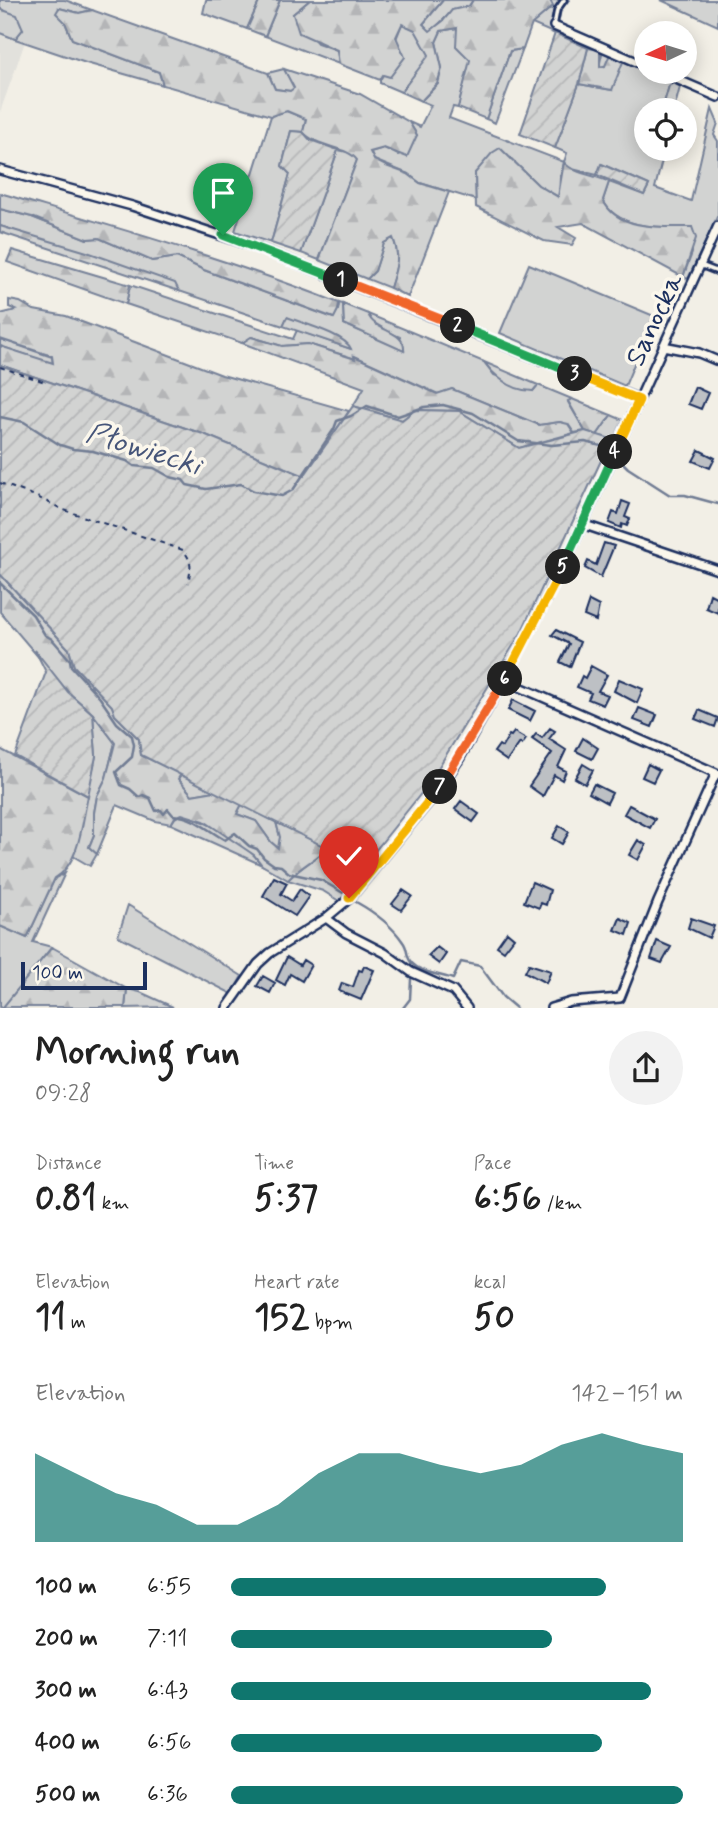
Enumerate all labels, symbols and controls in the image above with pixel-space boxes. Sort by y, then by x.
north arrow [634,21,696,84]
map controls [634,21,697,161]
button: locate [634,98,697,161]
pin [193,163,253,235]
icon: arrive [204,174,242,212]
pin: 1 [324,262,358,298]
text: 1 [336,267,345,292]
street label: Sanocka [618,268,693,372]
pin: 2 [440,308,476,344]
text: 2 [453,313,462,338]
pin: 3 [558,356,592,392]
text: 3 [570,361,579,386]
water label: Płowiecki [81,413,209,486]
pin: 4 [598,434,632,470]
text: 4 [609,439,620,464]
pin: 5 [546,550,580,584]
text: 5 [557,554,568,579]
pin: 6 [488,662,522,696]
text: 6 [500,666,509,691]
pin: 7 [422,770,458,804]
text: 7 [434,774,445,799]
pin [319,826,379,898]
icon: check [330,837,368,875]
scale bar [21,959,147,990]
text: 100 m [32,961,83,986]
text: Morning run [35,1028,240,1077]
button: share [609,1031,683,1105]
text: 09:28 [35,1079,92,1109]
text: Distance [35,1151,102,1176]
text: Time [254,1151,294,1176]
text: Pace [474,1151,511,1176]
text: 0.81 [35,1176,97,1222]
text: 5:37 [254,1176,318,1222]
text: 6:56 [474,1176,541,1222]
text: km [97,1191,130,1216]
text: /km [541,1191,582,1216]
text: Elevation [35,1270,110,1295]
text: Heart rate [254,1270,340,1295]
text: kcal [474,1270,506,1295]
text: 11 [35,1295,66,1341]
text: 152 [254,1295,310,1341]
text: 50 [474,1295,515,1341]
text: m [66,1310,86,1335]
text: bpm [310,1310,353,1335]
text: Elevation [35,1379,126,1409]
text: 142–151 m [571,1379,683,1409]
text: 100 m [35,1572,97,1602]
text: 6:55 [147,1572,191,1602]
text: 200 m [35,1624,98,1654]
text: 7:11 [147,1624,187,1654]
text: 300 m [35,1676,97,1706]
text: 6:43 [147,1676,188,1706]
text: 400 m [35,1728,100,1758]
text: 6:56 [147,1728,191,1758]
text: 500 m [35,1780,100,1810]
text: 6:36 [147,1780,188,1810]

